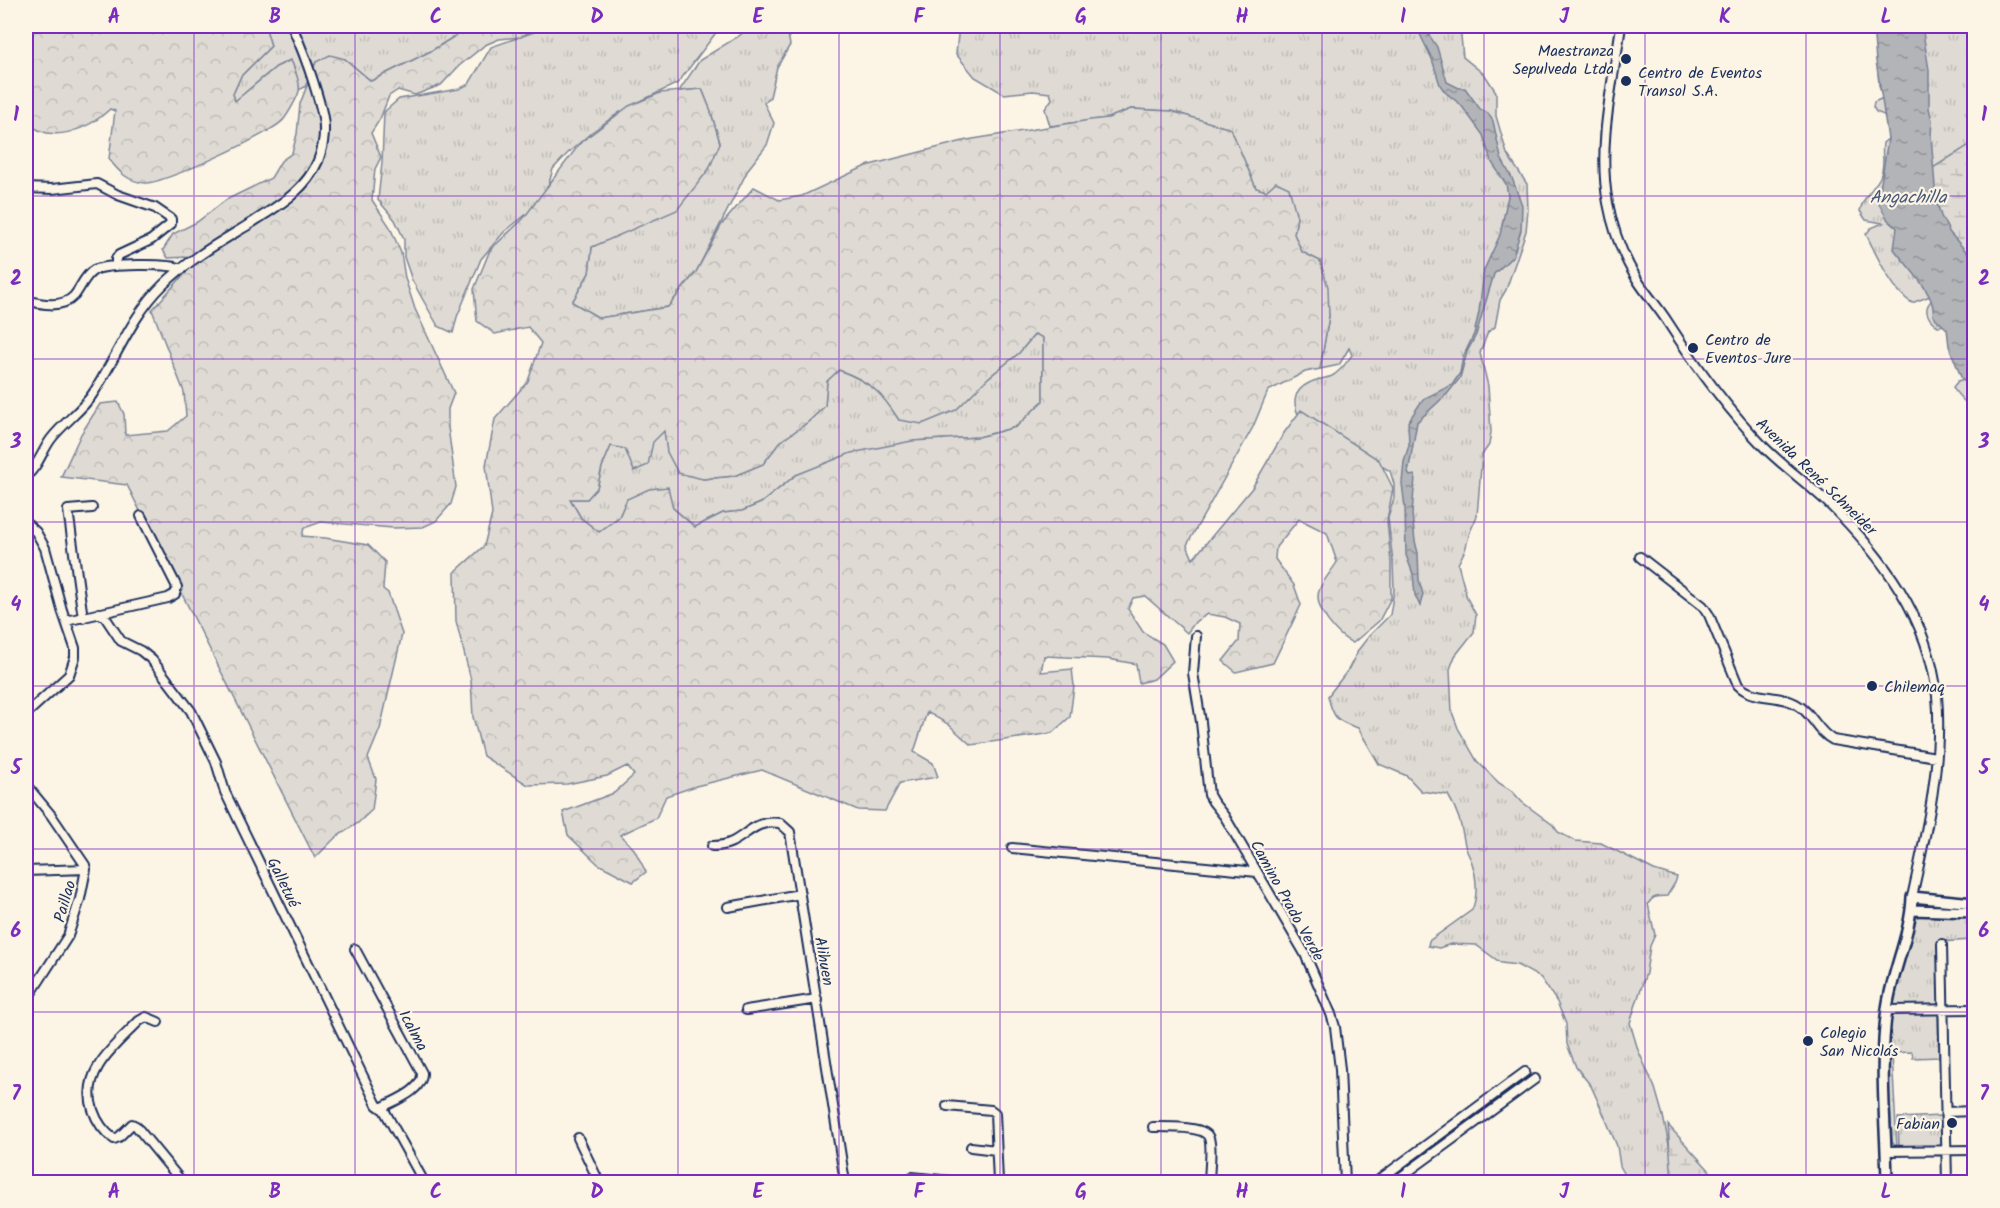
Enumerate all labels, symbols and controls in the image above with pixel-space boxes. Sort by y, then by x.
text: A [108,2,120,34]
text: B [269,2,281,34]
text: C [430,2,442,34]
text: D [590,2,604,34]
text: E [752,2,764,34]
text: F [914,2,926,34]
text: G [1075,2,1087,34]
text: H [1235,2,1249,34]
text: I [1400,2,1406,34]
text: J [1559,2,1570,34]
text: K [1719,2,1731,34]
text: L [1881,2,1891,34]
place label: Maestranza Sepulveda Ltda [1513,39,1614,82]
marker: Maestranza Sepulveda Ltda [1619,52,1633,66]
place label: Centro de Eventos Transol S.A. [1638,61,1762,104]
marker: Centro de Eventos Transol S.A. [1619,74,1633,88]
text: 1 [13,100,19,132]
text: 1 [1981,100,1987,132]
water label: Angachilla [1870,184,1948,213]
text: 2 [10,264,22,296]
text: 2 [1978,264,1990,296]
place label: Centro de Eventos Jure [1705,328,1791,371]
marker: Centro de Eventos Jure [1686,341,1700,355]
street label: Avenida René Schneider [1750,412,1884,543]
text: 3 [10,427,22,459]
text: 3 [1978,427,1990,459]
text: 4 [11,590,22,622]
text: 4 [1979,590,1990,622]
place label: Chilemaq [1884,675,1945,700]
marker: Chilemaq [1865,679,1879,693]
text: 5 [10,753,23,785]
text: 5 [1978,753,1991,785]
street label: Camino Prado Verde [1243,836,1330,966]
street label: Galletué [260,853,306,913]
street label: Paillao [48,877,83,925]
text: 6 [11,916,22,948]
text: 6 [1979,916,1990,948]
street label: Alihuen [807,935,840,988]
street label: Icalma [391,1006,434,1056]
place label: Colegio San Nicolás [1820,1021,1898,1064]
marker: Colegio San Nicolás [1801,1034,1815,1048]
text: 7 [11,1079,21,1111]
text: 7 [1979,1079,1989,1111]
place label: Fabian [1896,1112,1940,1137]
marker: Fabian [1945,1116,1959,1130]
text: A [108,1177,120,1208]
text: B [269,1177,281,1208]
text: C [430,1177,442,1208]
text: D [590,1177,604,1208]
text: E [752,1177,764,1208]
text: F [914,1177,926,1208]
text: G [1075,1177,1087,1208]
text: H [1235,1177,1249,1208]
text: I [1400,1177,1406,1208]
text: J [1559,1177,1570,1208]
text: K [1719,1177,1731,1208]
text: L [1881,1177,1891,1208]

